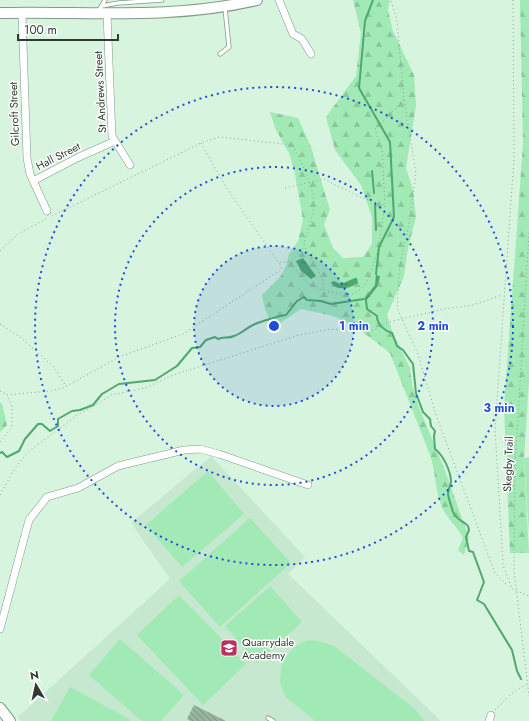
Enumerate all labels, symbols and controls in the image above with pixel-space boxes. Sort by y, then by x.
scale bar [18,16,118,42]
text: 100 m [24,21,57,39]
street label: St Andrews Street [90,50,110,133]
street label: Gilcroft Street [5,81,23,146]
street label: Hall Street [33,138,83,174]
text: 1 min [339,317,369,335]
text: 2 min [417,317,449,335]
centre of rings [267,319,281,333]
text: 3 min [483,399,515,417]
street label: Skegby Trail [499,436,517,492]
place label: Quarrydale Academy [242,634,295,663]
school or university icon: Quarrydale Academy [219,638,239,658]
north arrow [16,665,56,705]
text: N [29,667,40,684]

